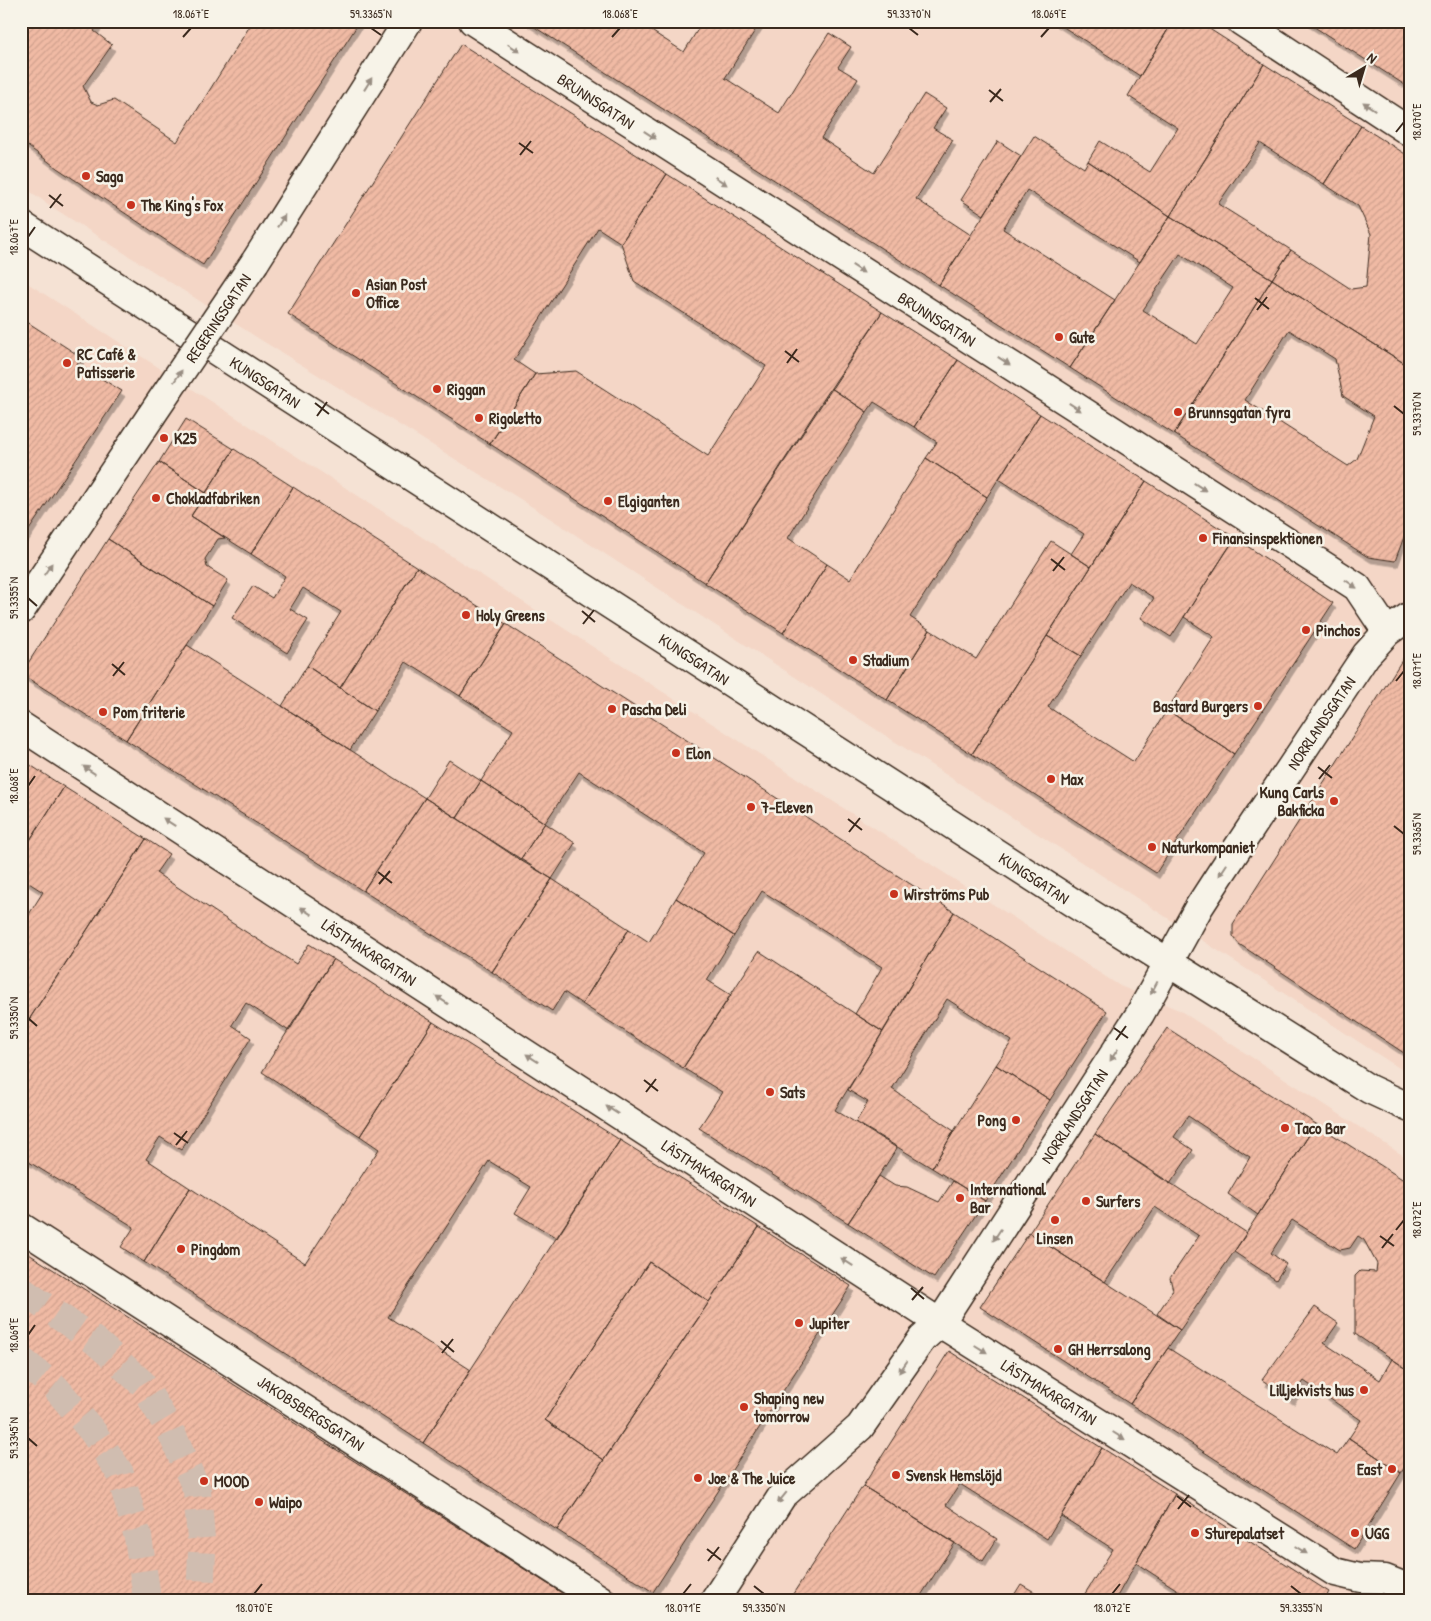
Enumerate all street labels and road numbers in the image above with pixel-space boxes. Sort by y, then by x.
street label: BRUNNSGATAN [553,68,639,134]
street label: REGERINGSGATAN [180,269,256,367]
street label: BRUNNSGATAN [894,286,980,352]
street label: KUNGSGATAN [225,351,305,413]
street label: KUNGSGATAN [654,628,734,690]
street label: NORRLANDSGATAN [1282,672,1360,774]
street label: KUNGSGATAN [994,847,1074,909]
street label: LÄSTMAKARGATAN [317,913,421,991]
street label: NORRLANDSGATAN [1035,1065,1113,1167]
street label: LÄSTMAKARGATAN [657,1134,761,1212]
street label: LÄSTMAKARGATAN [997,1354,1101,1430]
street label: JAKOBSBERGSGATAN [253,1370,369,1456]

